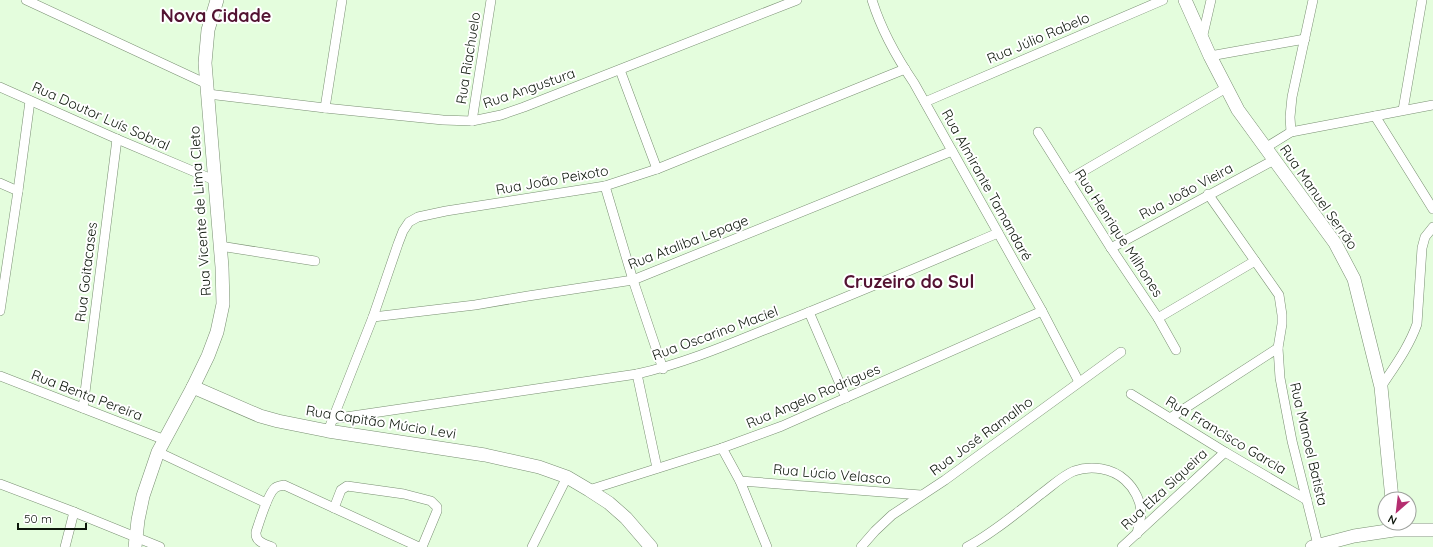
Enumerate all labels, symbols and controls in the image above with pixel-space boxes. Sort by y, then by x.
district label: Nova Cidade [161,4,271,27]
street label: Rua Júlio Rabelo [984,8,1092,68]
street label: Rua Riachuelo [452,11,484,105]
street label: Rua Angustura [481,64,577,112]
street label: Rua Doutor Luís Sobral [29,77,173,155]
street label: Rua Almirante Tamandaré [938,106,1036,264]
street label: Rua Vicente de Lima Cleto [185,125,215,297]
street label: Rua Manuel Serrão [1276,141,1362,253]
street label: Rua João Vieira [1136,159,1236,223]
street label: Rua João Peixoto [494,161,610,199]
street label: Rua Henrique Milhones [1071,166,1167,300]
street label: Rua Ataliba Lepage [625,211,751,273]
street label: Rua Goitacases [71,221,101,323]
district label: Cruzeiro do Sul [844,270,974,293]
street label: Rua Oscarino Maciel [650,302,780,364]
street label: Rua Angelo Rodrigues [743,360,883,432]
street label: Rua Benta Pereira [29,366,145,424]
street label: Rua Manoel Batista [1286,380,1332,508]
street label: Rua Francisco Garcia [1162,392,1290,478]
street label: Rua José Ramalho [926,393,1036,479]
street label: Rua Capitão Múcio Levi [305,401,457,443]
street label: Rua Elza Siqueira [1117,444,1211,534]
street label: Rua Lúcio Velasco [772,460,892,488]
north arrow [1377,491,1417,531]
scale bar [18,505,86,531]
text: 50 m [24,511,52,526]
text: N [1385,512,1399,528]

